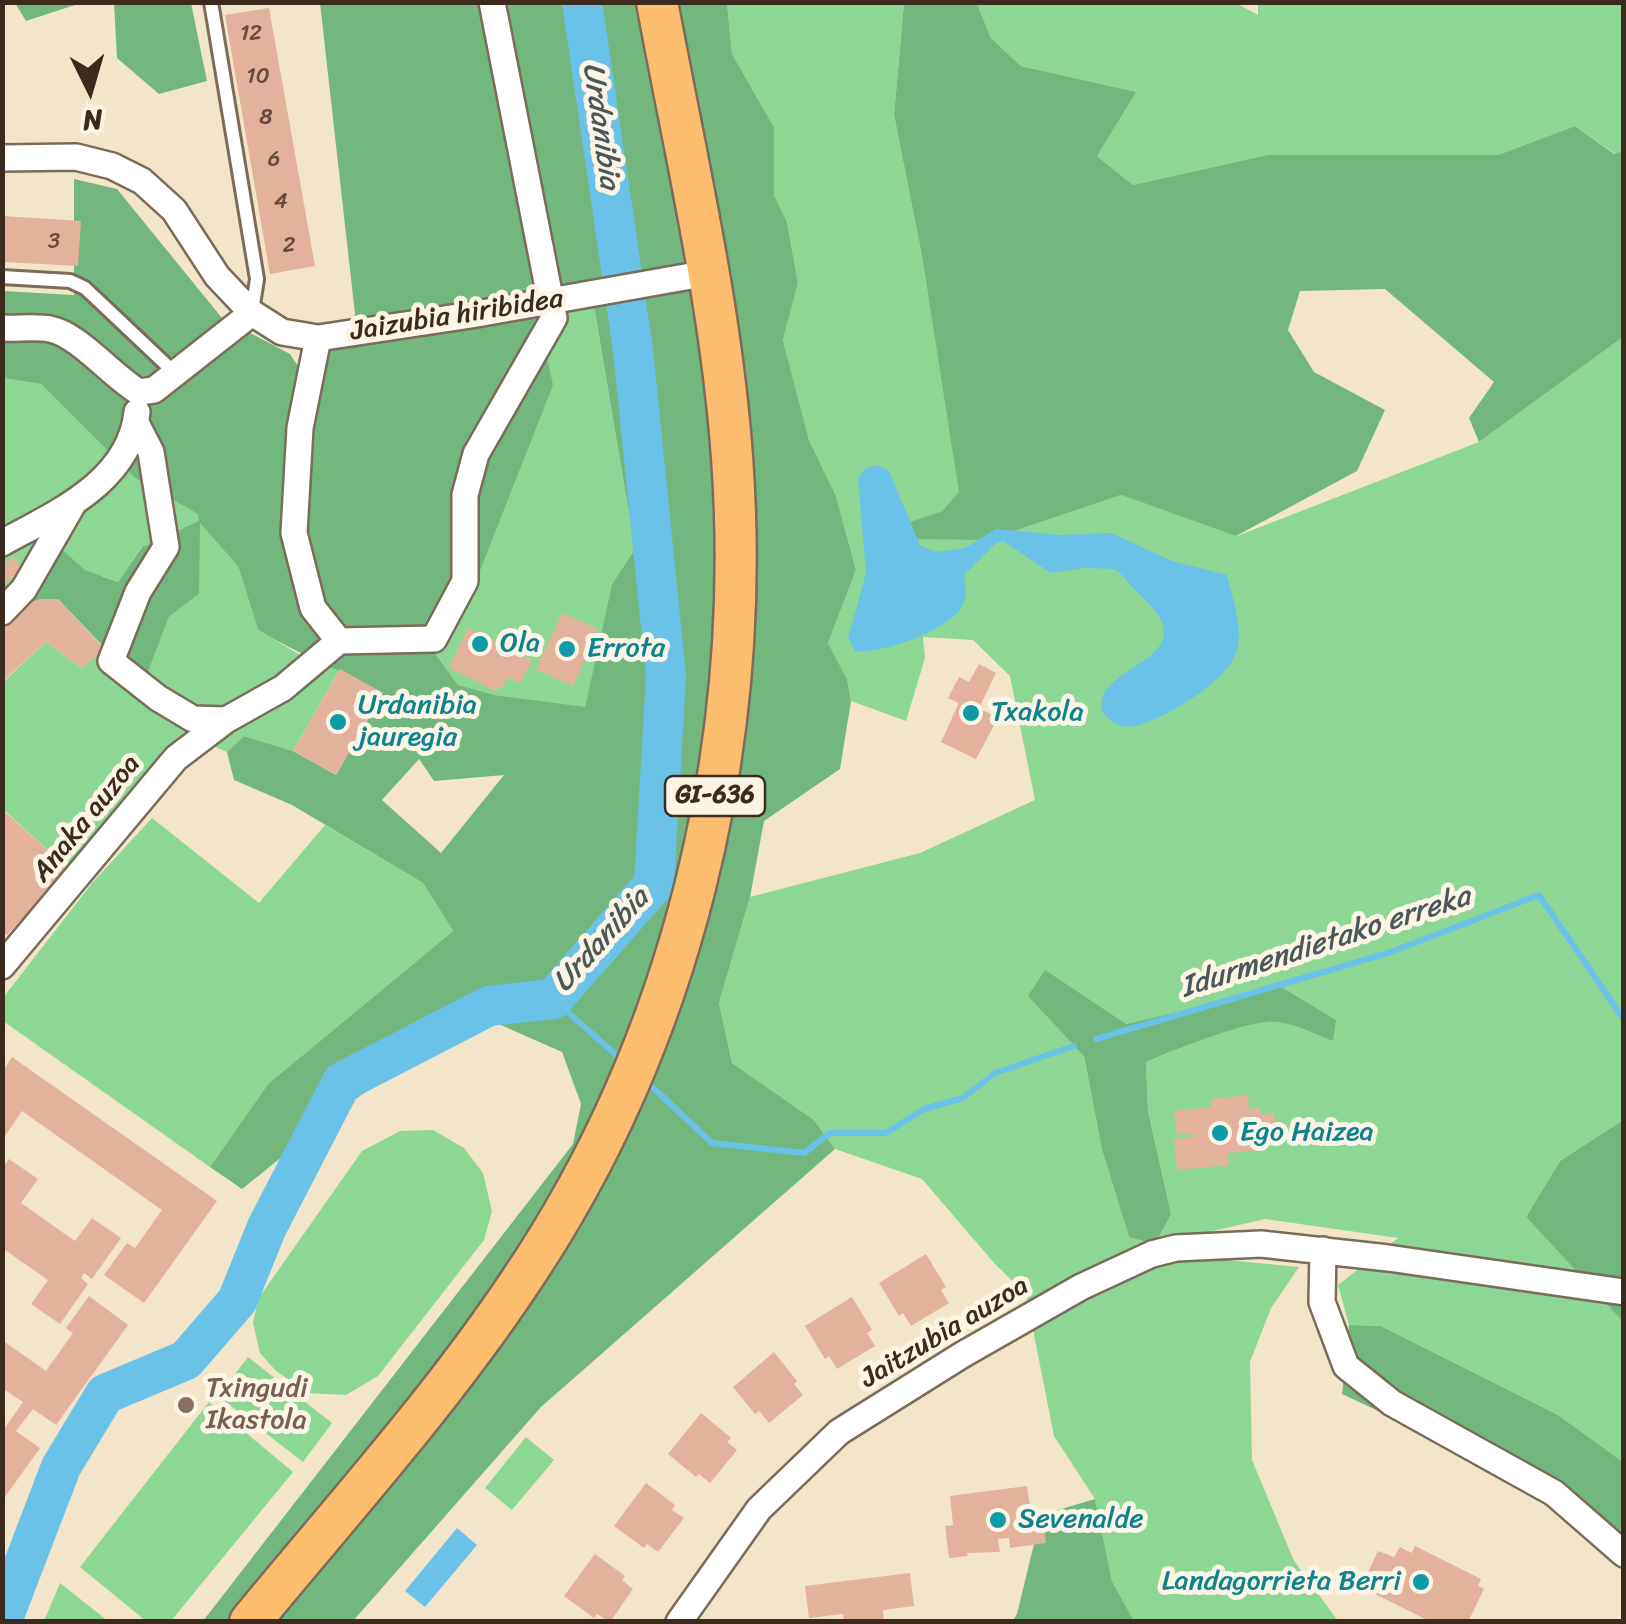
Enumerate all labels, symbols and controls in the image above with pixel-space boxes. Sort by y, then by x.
house number: 12 [240,21,262,47]
north arrow [40,40,140,140]
water label: Urdanibia [573,60,627,192]
house number: 10 [246,64,270,90]
text: N [81,95,104,146]
house number: 8 [259,105,273,131]
house number: 6 [268,147,280,173]
house number: 4 [274,189,288,215]
house number: 3 [48,229,60,255]
house number: 2 [283,233,295,259]
street label: Jaizubia hiribidea [348,283,566,349]
place label: Ola [500,627,540,661]
place label: Errota [587,632,665,666]
marker: Ola [469,633,491,655]
marker: Errota [556,638,578,660]
place label: Urdanibia jauregia [358,689,477,755]
place label: Txakola [991,696,1084,730]
marker: Txakola [960,702,982,724]
marker: Urdanibia jauregia [327,711,349,733]
street label: Anaka auzoa [25,749,149,889]
road number: GI-636 [665,776,765,816]
water label: Idurmendietako erreka [1177,879,1475,1007]
water label: Urdanibia [546,882,658,1000]
place label: Ego Haizea [1240,1116,1374,1150]
marker: Ego Haizea [1209,1122,1231,1144]
street label: Jaitzubia auzoa [855,1270,1035,1396]
place label: Txingudi Ikastola [206,1372,308,1438]
marker: Txingudi Ikastola [175,1394,197,1416]
place label: Sevenalde [1018,1503,1144,1537]
marker: Sevenalde [987,1509,1009,1531]
place label: Landagorrieta Berri [1162,1565,1401,1599]
marker: Landagorrieta Berri [1410,1571,1432,1593]

